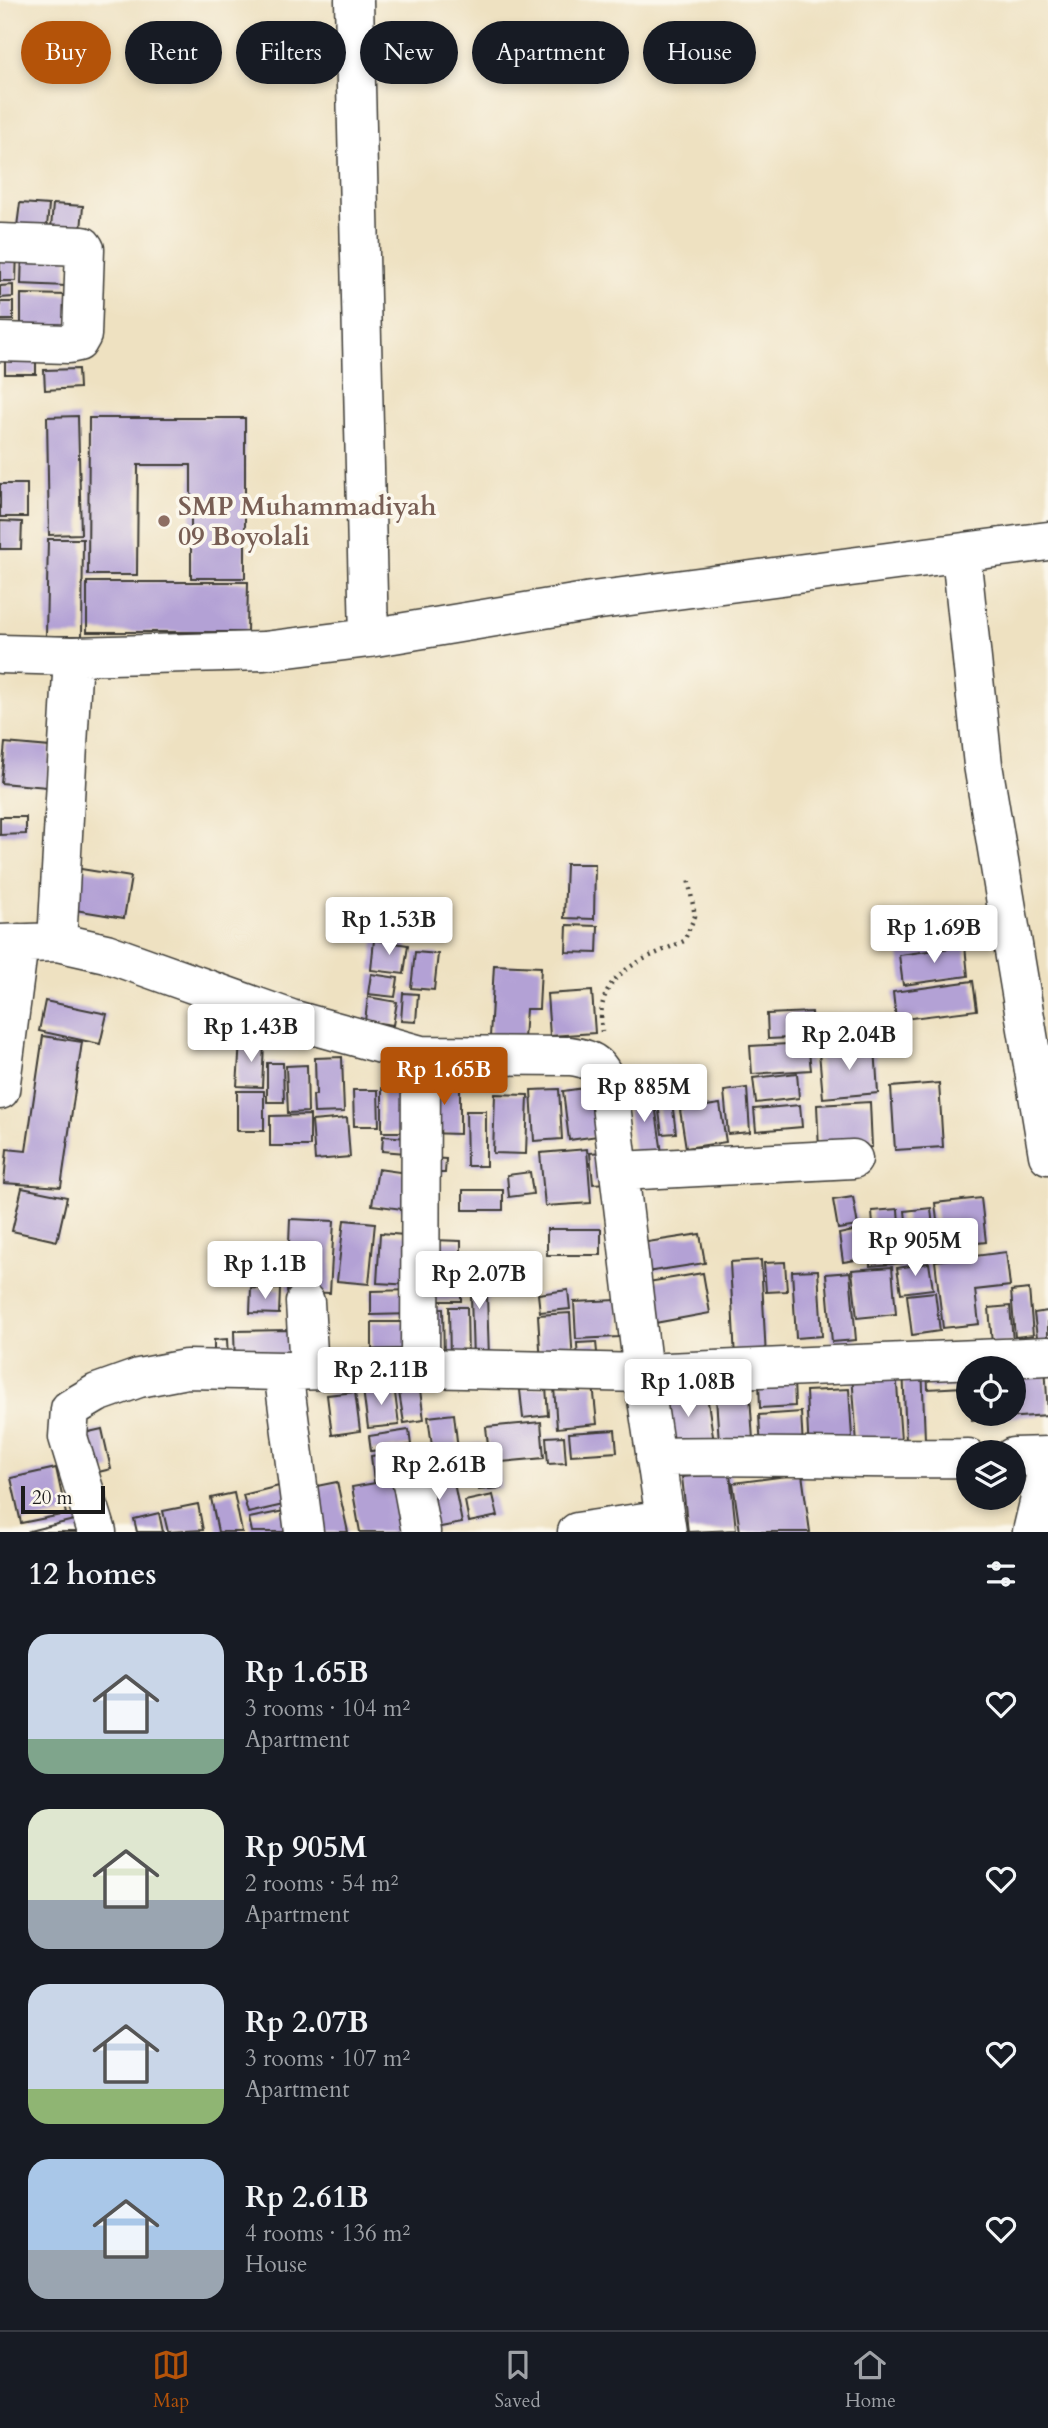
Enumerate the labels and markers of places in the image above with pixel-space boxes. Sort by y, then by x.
place label: SMP Muhammadiyah 09 Boyolali [178,489,436,554]
marker: SMP Muhammadiyah 09 Boyolali [156,513,172,529]
pin: Rp 1.53B [317,898,461,957]
pin: Rp 1.69B [862,906,1006,965]
pin: Rp 1.43B [179,1004,323,1064]
pin: Rp 2.04B [777,1012,921,1072]
pin: Rp 1.65B [372,1048,516,1107]
pin: Rp 885M [579,1064,709,1124]
pin: Rp 905M [850,1218,980,1278]
pin: Rp 1.1B [200,1242,330,1301]
pin: Rp 2.07B [407,1252,551,1311]
pin: Rp 2.11B [309,1348,453,1407]
pin: Rp 1.08B [616,1360,760,1419]
pin: Rp 2.61B [367,1442,511,1502]

